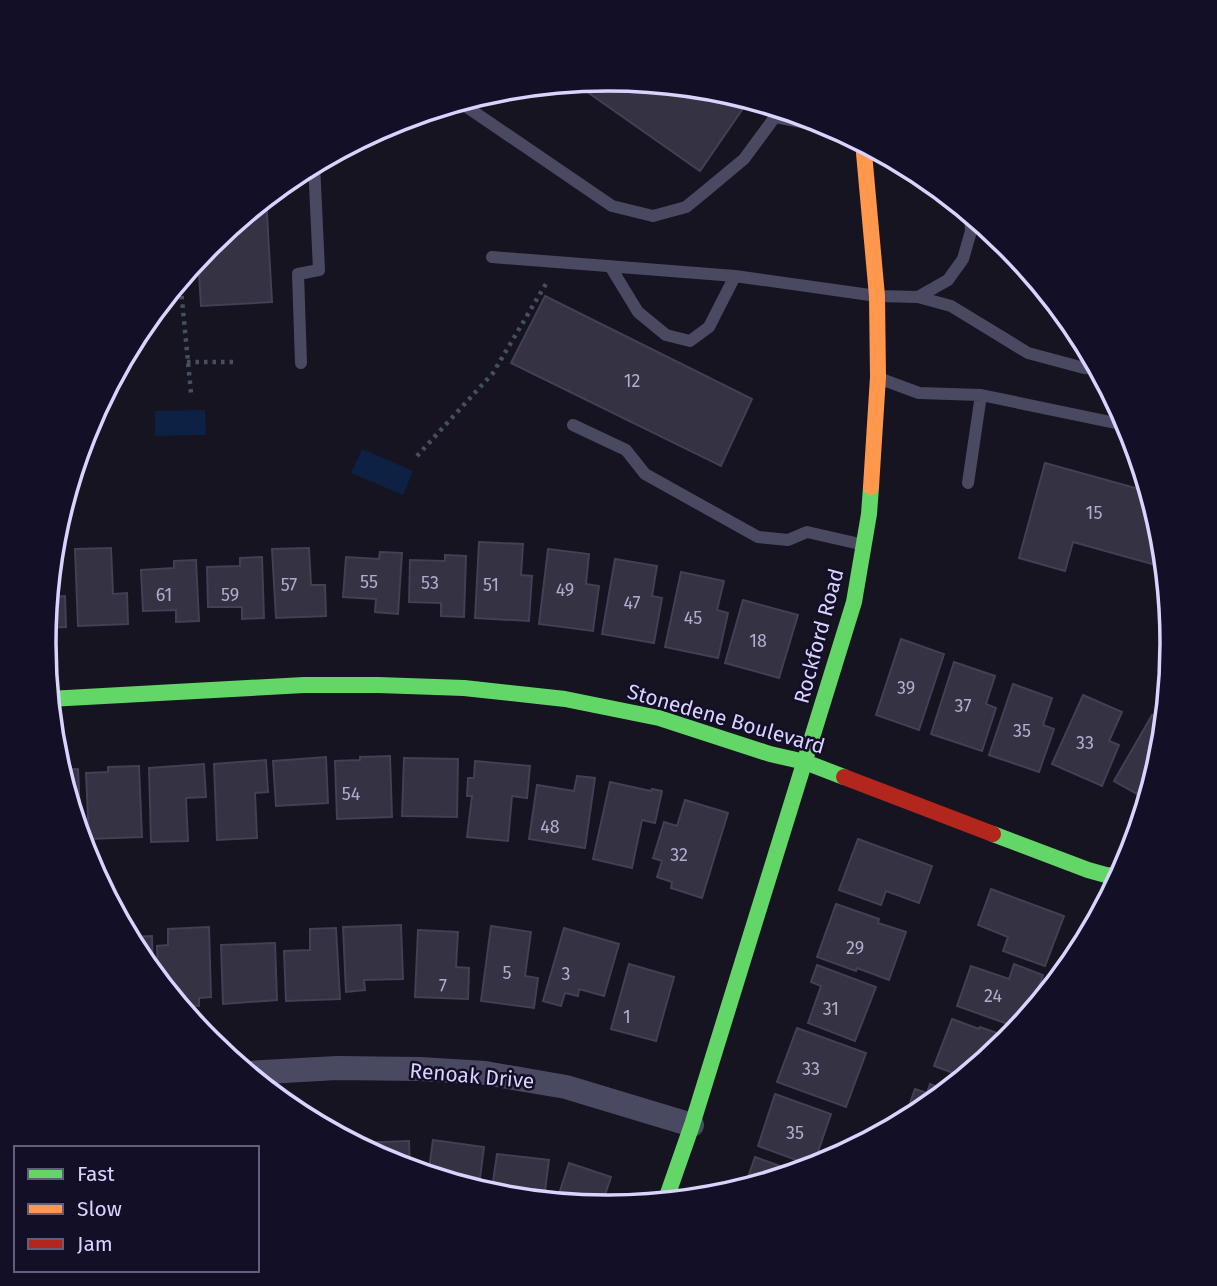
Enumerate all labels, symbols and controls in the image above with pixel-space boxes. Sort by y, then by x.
house number: 12 [624,370,640,392]
house number: 15 [1086,502,1102,524]
street label: Rockford Road [789,566,849,706]
house number: 55 [360,571,378,593]
house number: 53 [421,572,439,594]
house number: 57 [281,574,297,596]
house number: 51 [483,574,499,596]
house number: 49 [556,579,574,601]
house number: 61 [156,584,172,606]
house number: 59 [221,584,239,606]
house number: 47 [623,592,641,614]
house number: 45 [684,607,702,629]
house number: 18 [749,630,767,652]
house number: 39 [897,677,915,699]
street label: Stonedene Boulevard [624,678,828,760]
house number: 37 [955,695,971,717]
house number: 35 [1013,720,1031,742]
house number: 33 [1076,732,1094,754]
house number: 54 [342,783,361,805]
house number: 48 [540,816,560,838]
house number: 32 [670,844,688,866]
house number: 29 [846,937,864,959]
house number: 5 [502,962,512,984]
house number: 3 [562,963,570,985]
house number: 7 [439,975,447,997]
house number: 24 [984,985,1002,1007]
house number: 31 [823,998,839,1020]
house number: 1 [623,1006,631,1028]
street label: Renoak Drive [409,1058,535,1094]
house number: 33 [802,1058,820,1080]
house number: 35 [786,1122,804,1144]
legend [14,1146,259,1272]
text: Fast [77,1161,115,1187]
text: Slow [77,1196,122,1222]
text: Jam [77,1231,113,1257]

